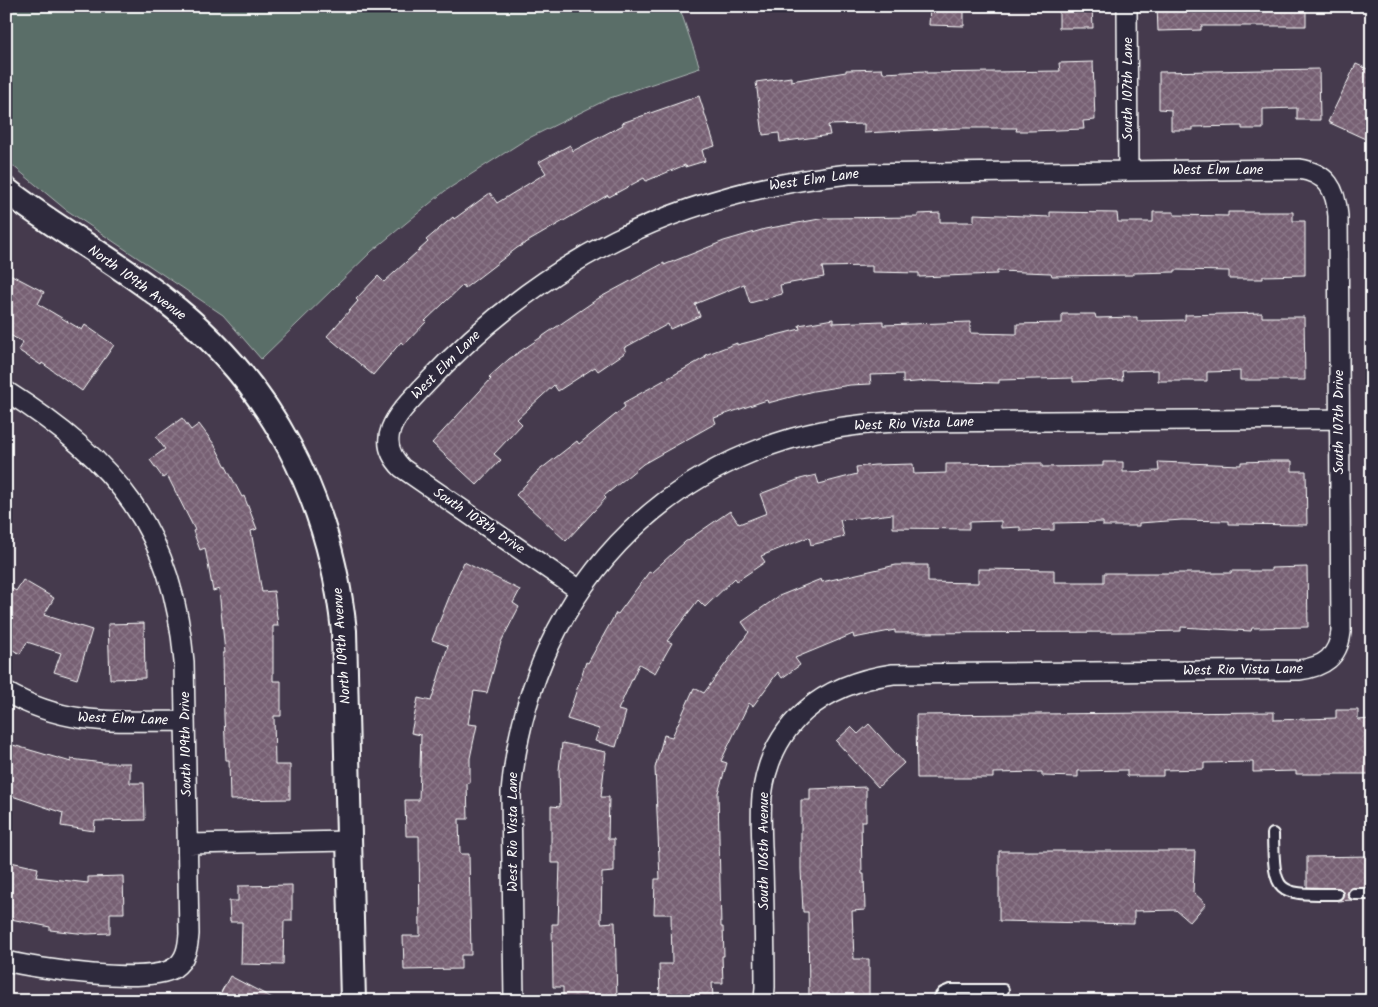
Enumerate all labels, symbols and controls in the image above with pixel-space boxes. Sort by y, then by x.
street label: South 107th Lane [1117,37,1139,141]
street label: West Elm Lane [1173,159,1264,181]
street label: West Elm Lane [768,163,861,197]
street label: North 109th Avenue [83,240,191,327]
street label: West Elm Lane [406,325,486,405]
street label: South 107th Drive [1328,369,1350,474]
street label: West Rio Vista Lane [854,411,975,437]
street label: South 108th Drive [429,482,530,560]
street label: North 109th Avenue [327,586,357,705]
street label: West Rio Vista Lane [1183,658,1304,682]
street label: South 109th Drive [174,691,198,797]
street label: West Elm Lane [77,706,169,732]
street label: West Rio Vista Lane [502,771,524,892]
street label: South 106th Avenue [753,791,775,910]

